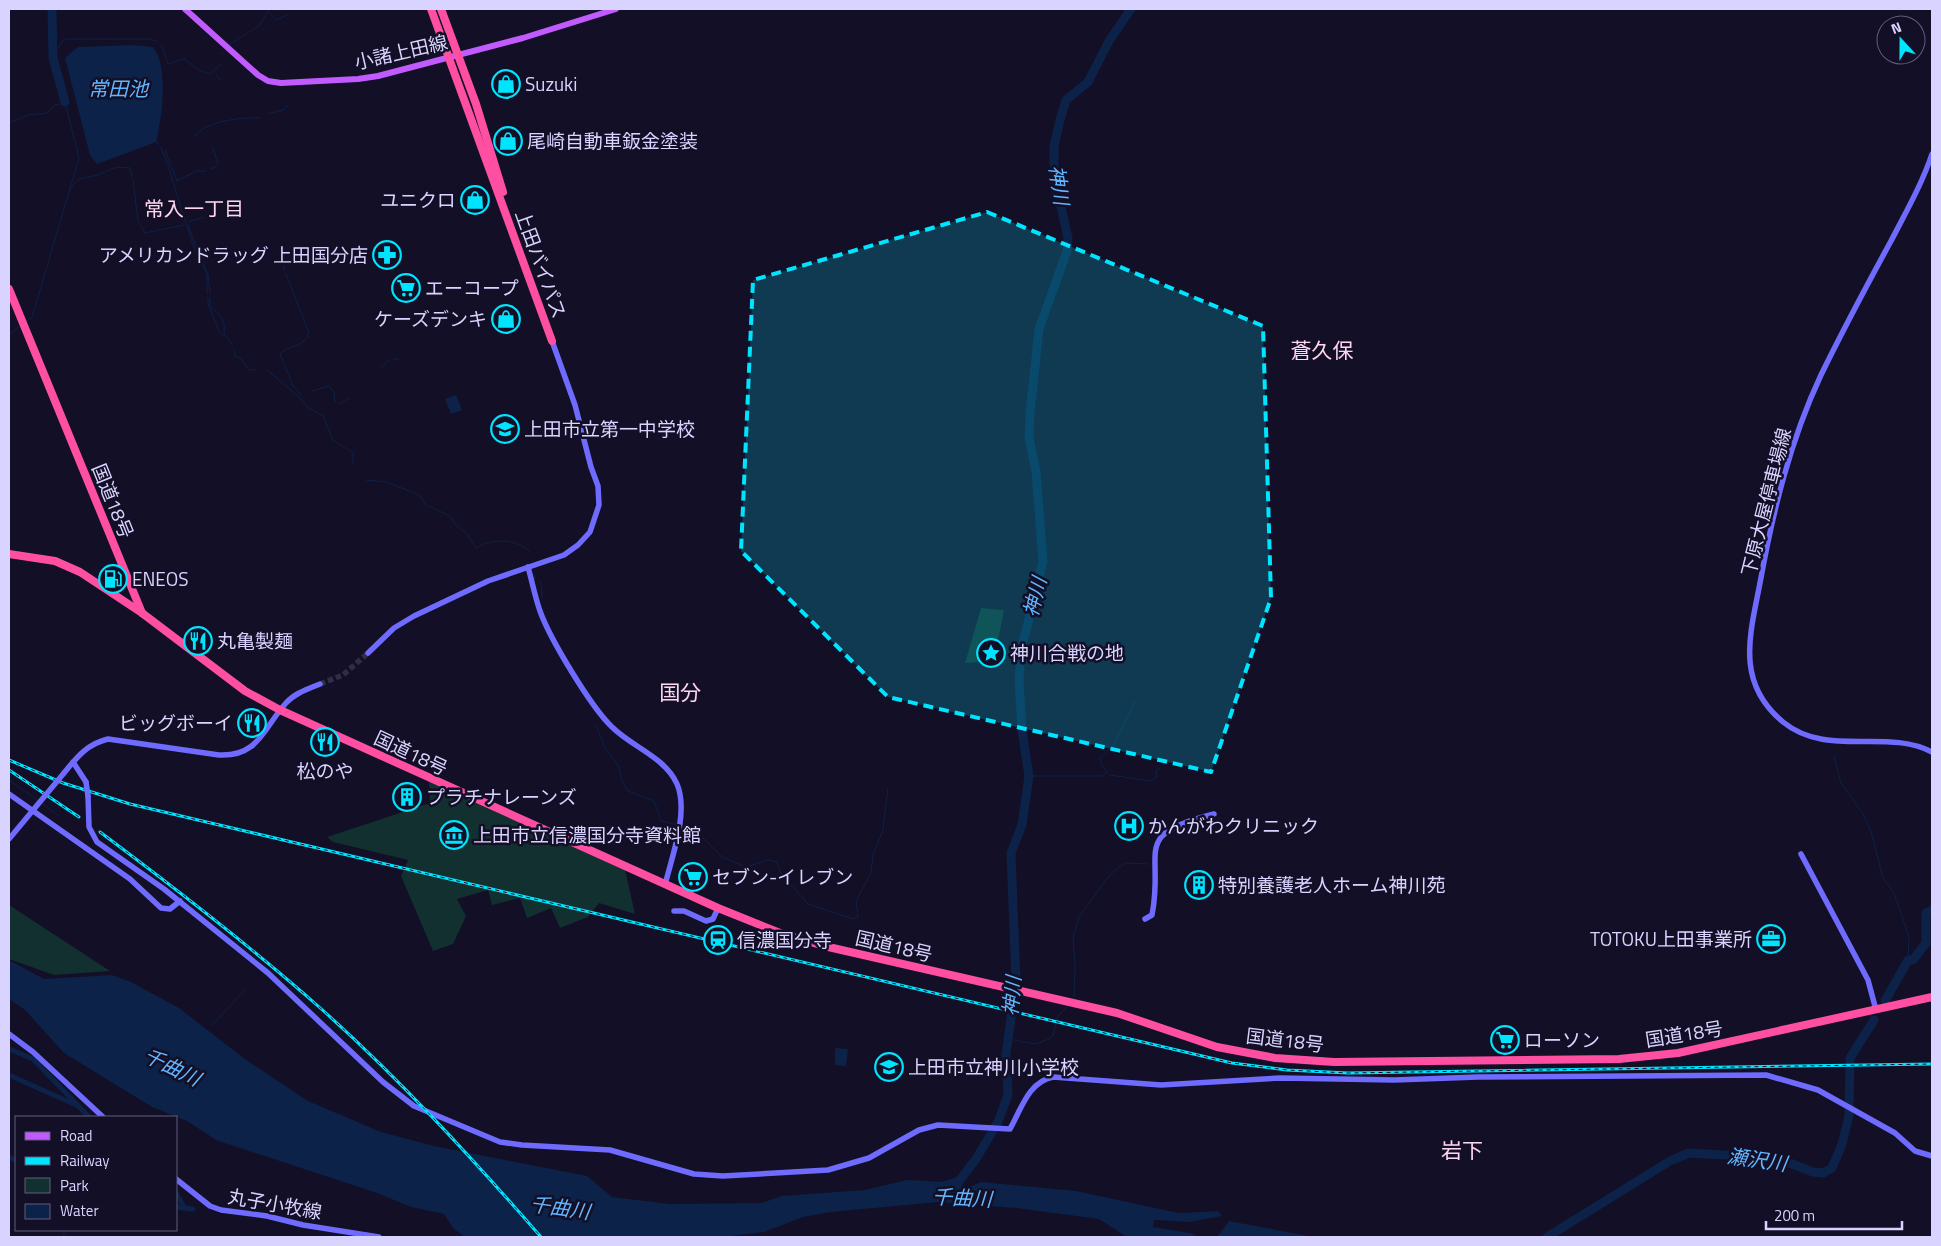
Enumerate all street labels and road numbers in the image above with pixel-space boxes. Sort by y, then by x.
street label: 小諸上田線 [351,27,450,76]
street label: 上田バイパス [508,205,575,322]
street label: 下原大屋停車場線 [1733,425,1798,579]
street label: 国道18号 [85,459,142,543]
street label: 国道18号 [370,723,453,782]
street label: 国道18号 [853,923,936,968]
street label: 国道18号 [1643,1013,1725,1054]
street label: 国道18号 [1244,1020,1326,1059]
street label: 丸子小牧線 [226,1181,324,1226]

